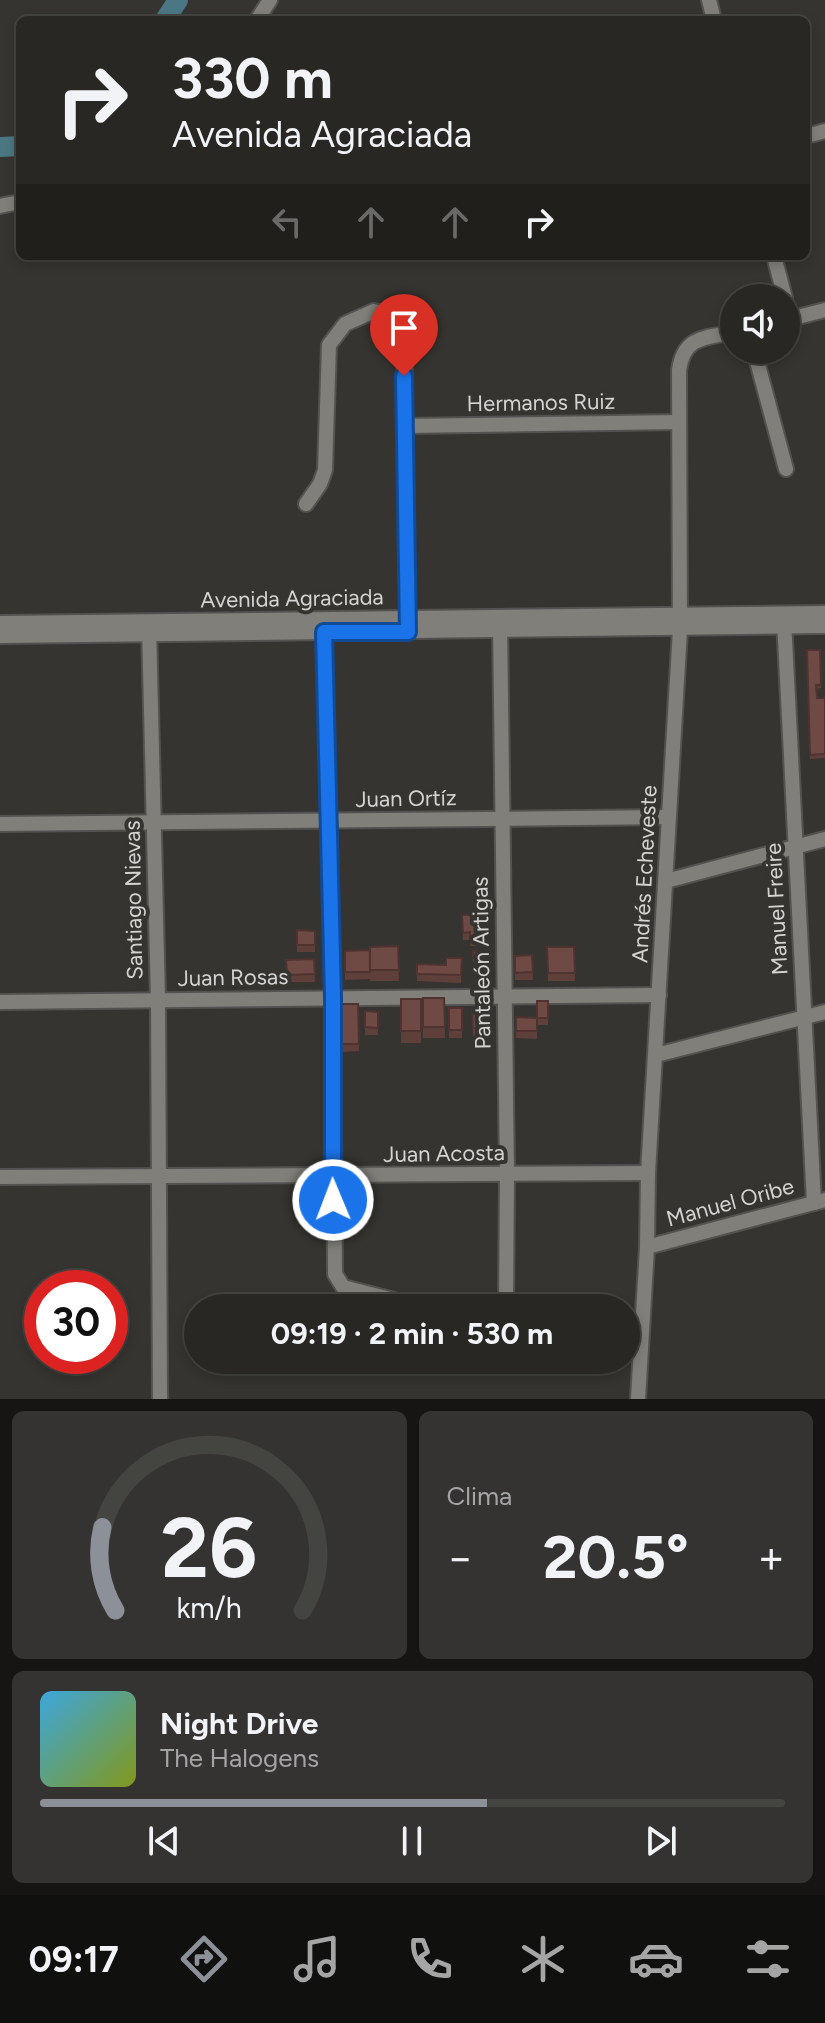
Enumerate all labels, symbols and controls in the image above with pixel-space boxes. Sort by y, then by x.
text: 330 m [172,45,333,112]
icon: right [40,48,144,152]
text: Avenida Agraciada [172,113,472,156]
icon: left [265,200,309,244]
icon: ahead [349,200,393,244]
icon: ahead [433,200,477,244]
icon: right [517,200,561,244]
map controls [720,284,800,364]
button: sound [720,284,800,364]
pin [370,294,438,376]
icon: arrive [382,306,426,350]
street label: Hermanos Ruiz [466,388,616,417]
street label: Avenida Agraciada [200,583,384,614]
street label: Juan Ortíz [355,784,457,813]
street label: Andrés Echeveste [626,785,663,964]
street label: Santiago Nievas [119,820,148,980]
street label: Manuel Freire [760,842,793,976]
street label: Pantaleón Artigas [466,876,497,1050]
street label: Juan Rosas [177,963,289,992]
street label: Juan Acosta [383,1139,505,1168]
position arrow [291,1158,375,1242]
street label: Manuel Oribe [663,1172,797,1232]
speed limit sign: 30 [24,1270,128,1374]
text: 09:19 · 2 min · 530 m [271,1315,553,1352]
text: Clima [447,1480,512,1512]
text: 26 [161,1498,257,1598]
text: 20.5° [543,1521,689,1593]
text: − [447,1531,474,1584]
text: + [758,1531,785,1584]
text: km/h [177,1591,242,1625]
text: Night Drive [160,1705,318,1742]
text: The Halogens [160,1742,319,1774]
icon: previous [142,1819,186,1863]
icon: pause [390,1819,434,1863]
icon: next [639,1819,683,1863]
icon: directions [176,1931,232,1987]
icon: music [289,1931,345,1987]
icon: phone [402,1931,458,1987]
icon: climate [515,1931,571,1987]
icon: car [628,1931,684,1987]
icon: filters [740,1931,796,1987]
text: 09:17 [28,1938,119,1981]

